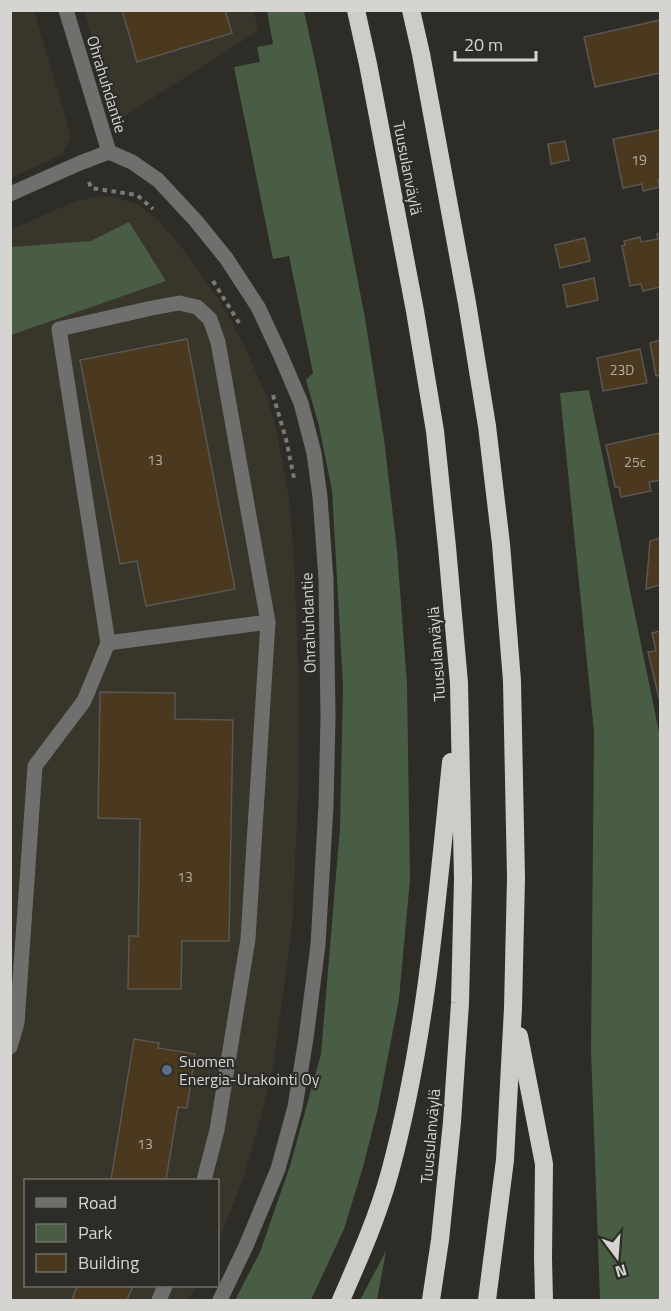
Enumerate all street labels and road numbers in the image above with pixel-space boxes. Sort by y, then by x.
street label: Ohrahuhdantie [81,32,133,136]
street label: Tuusulanväylä [387,119,429,217]
street label: Ohrahuhdantie [294,572,322,674]
street label: Tuusulanväylä [421,606,451,702]
street label: Tuusulanväylä [414,1088,446,1184]

